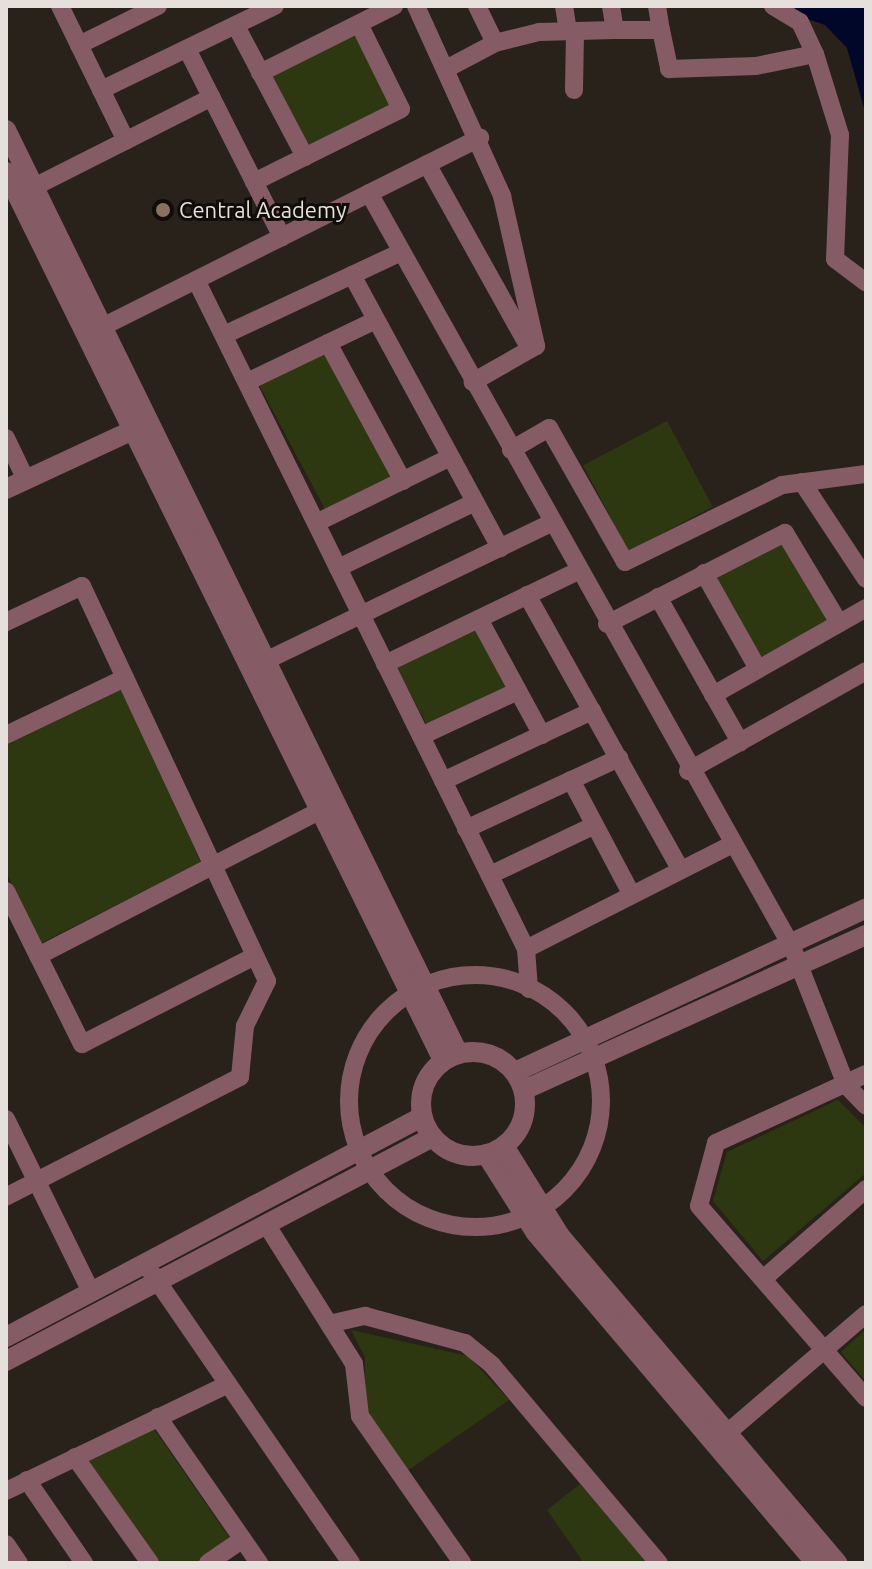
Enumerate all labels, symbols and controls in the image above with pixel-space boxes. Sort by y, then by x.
place label: Central Academy [179,197,347,223]
marker: Central Academy [154,201,172,219]

